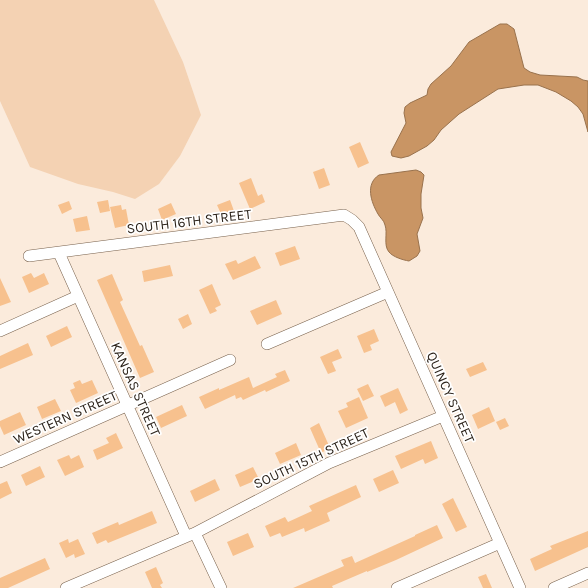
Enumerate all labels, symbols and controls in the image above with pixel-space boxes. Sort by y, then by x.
street label: SOUTH 16TH STREET [126,205,252,238]
street label: KANSAS STREET [107,340,164,439]
street label: QUINCY STREET [423,349,478,445]
street label: WESTERN STREET [11,387,120,448]
street label: SOUTH 15TH STREET [251,424,372,493]

